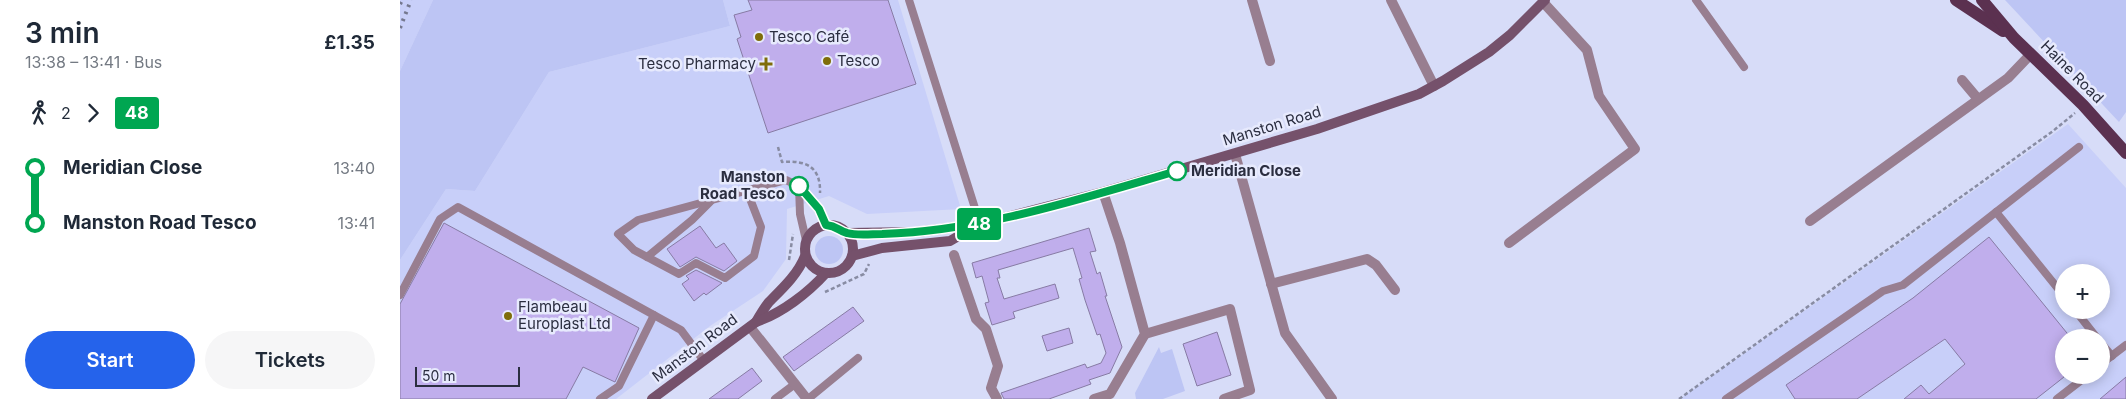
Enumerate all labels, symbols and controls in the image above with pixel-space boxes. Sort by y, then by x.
text: 3 min [25,16,100,50]
place label: Tesco Café [769,27,849,46]
text: £1.35 [324,31,375,54]
marker: Tesco Café [753,31,765,43]
street label: Haine Road [2037,36,2108,107]
place label: Tesco [837,51,880,70]
text: 13:38 – 13:41 · Bus [25,52,162,72]
place label: Tesco Pharmacy [638,54,757,73]
marker: Tesco [821,55,833,67]
marker: Tesco Pharmacy [760,58,772,70]
icon: walk [25,99,53,127]
icon: forward [79,99,107,127]
text: 48 [125,102,149,123]
street label: Manston Road [1220,102,1323,149]
text: 2 [61,103,71,123]
text: Meridian Close [63,156,202,179]
text: 13:40 [334,158,375,178]
marker: Meridian Close [1167,161,1187,181]
place label: Meridian Close [1191,161,1301,180]
place label: Manston Road Tesco [700,167,785,203]
marker: Manston Road Tesco [789,176,809,196]
line badge: 48 [956,208,1002,240]
text: Manston Road Tesco [63,211,257,234]
text: 13:41 [337,213,375,233]
text: 48 [967,213,991,234]
map controls [2055,264,2110,384]
button: + [2055,264,2110,319]
place label: Flambeau Europlast Ltd [518,297,611,333]
street label: Manston Road [648,309,741,386]
marker: Flambeau Europlast Ltd [502,310,514,322]
button: − [2055,329,2110,384]
button: Start [25,331,195,389]
button: Tickets [205,331,375,389]
scale bar [415,364,520,387]
text: 50 m [422,367,456,384]

